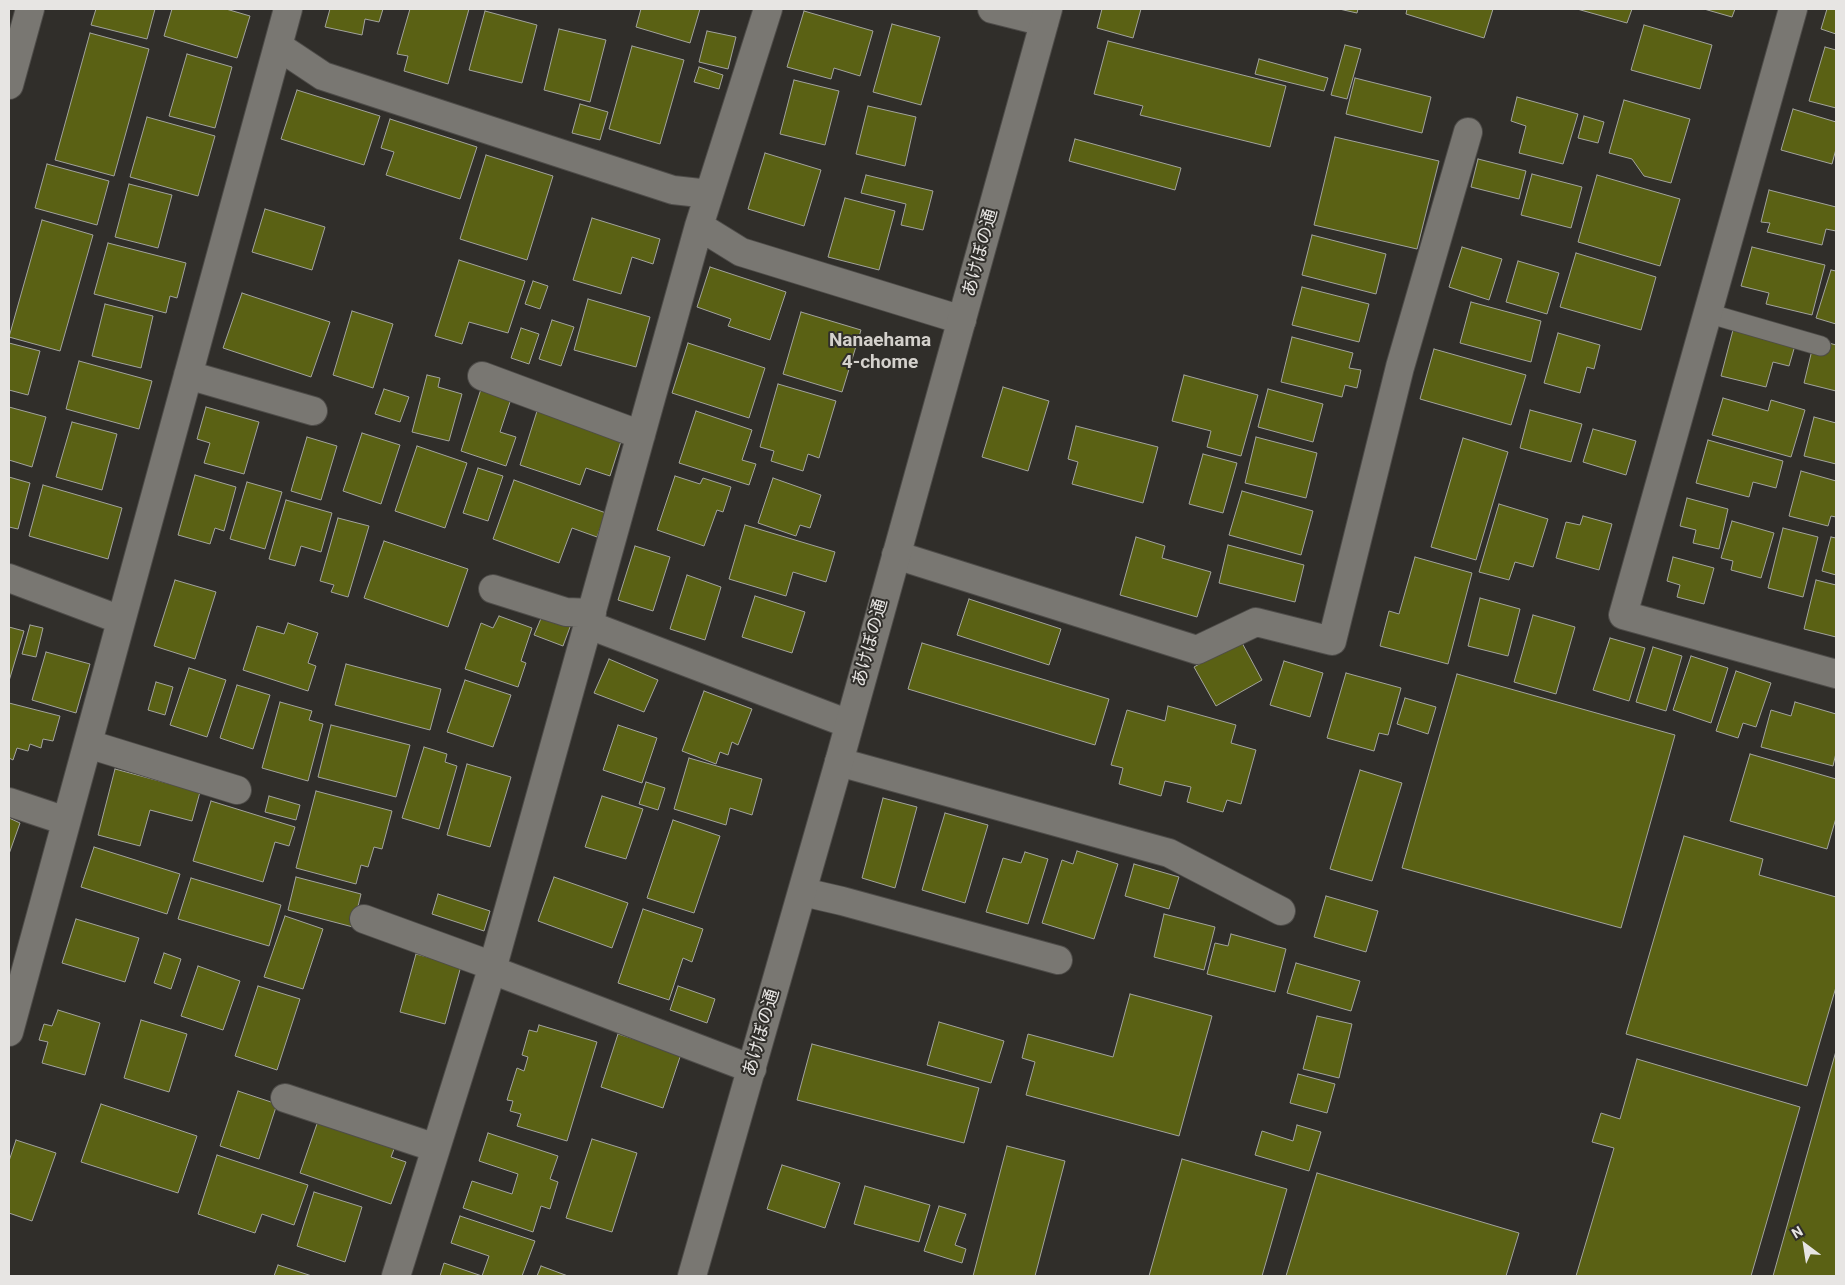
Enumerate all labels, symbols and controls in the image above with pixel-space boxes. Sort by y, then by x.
street label: あけぼの通 [959,207,1003,299]
district label: Nanaehama 4-chome [829,330,931,374]
street label: あけぼの通 [849,597,893,689]
street label: あけぼの通 [739,987,785,1079]
north arrow [1780,1220,1830,1270]
text: N [1789,1223,1806,1242]

